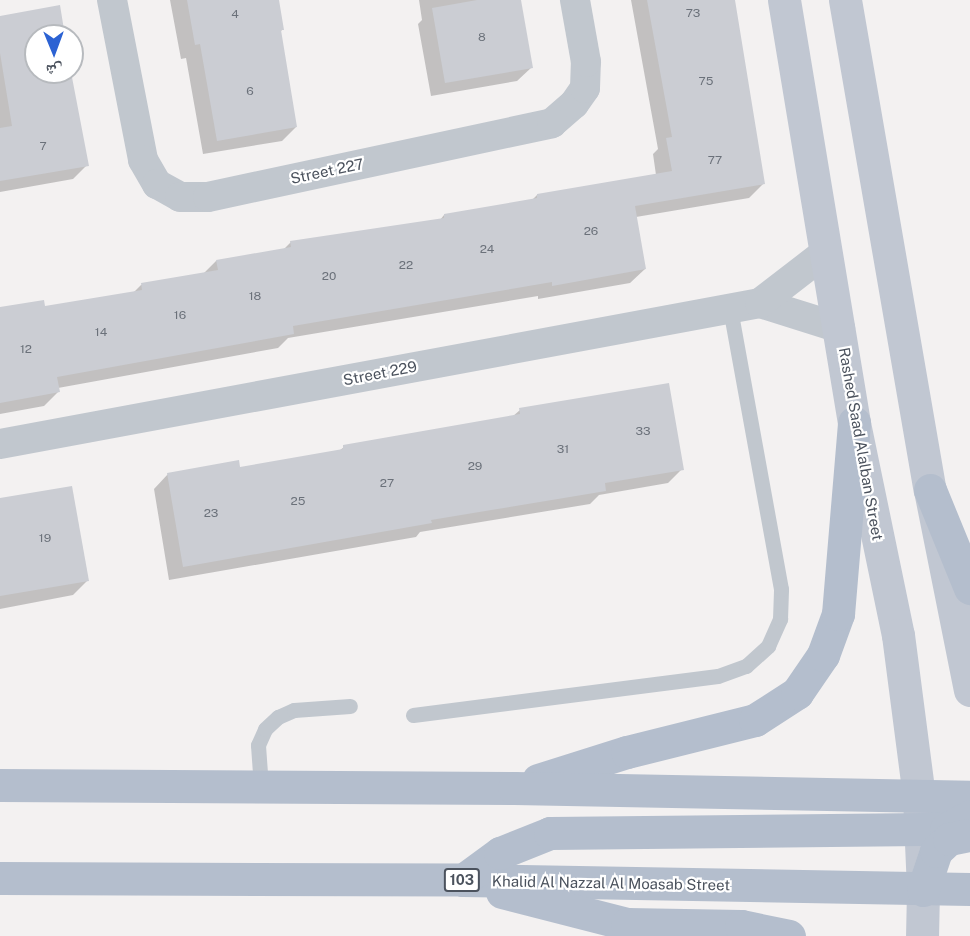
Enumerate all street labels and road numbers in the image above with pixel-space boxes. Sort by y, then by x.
street label: Street 227 [289,154,365,188]
street label: Rashed Saad Alalban Street [835,346,887,542]
street label: Street 229 [342,357,418,389]
road number: 103 [442,869,482,891]
street label: Khalid Al Nazzal Al Moasab Street [492,872,730,894]

